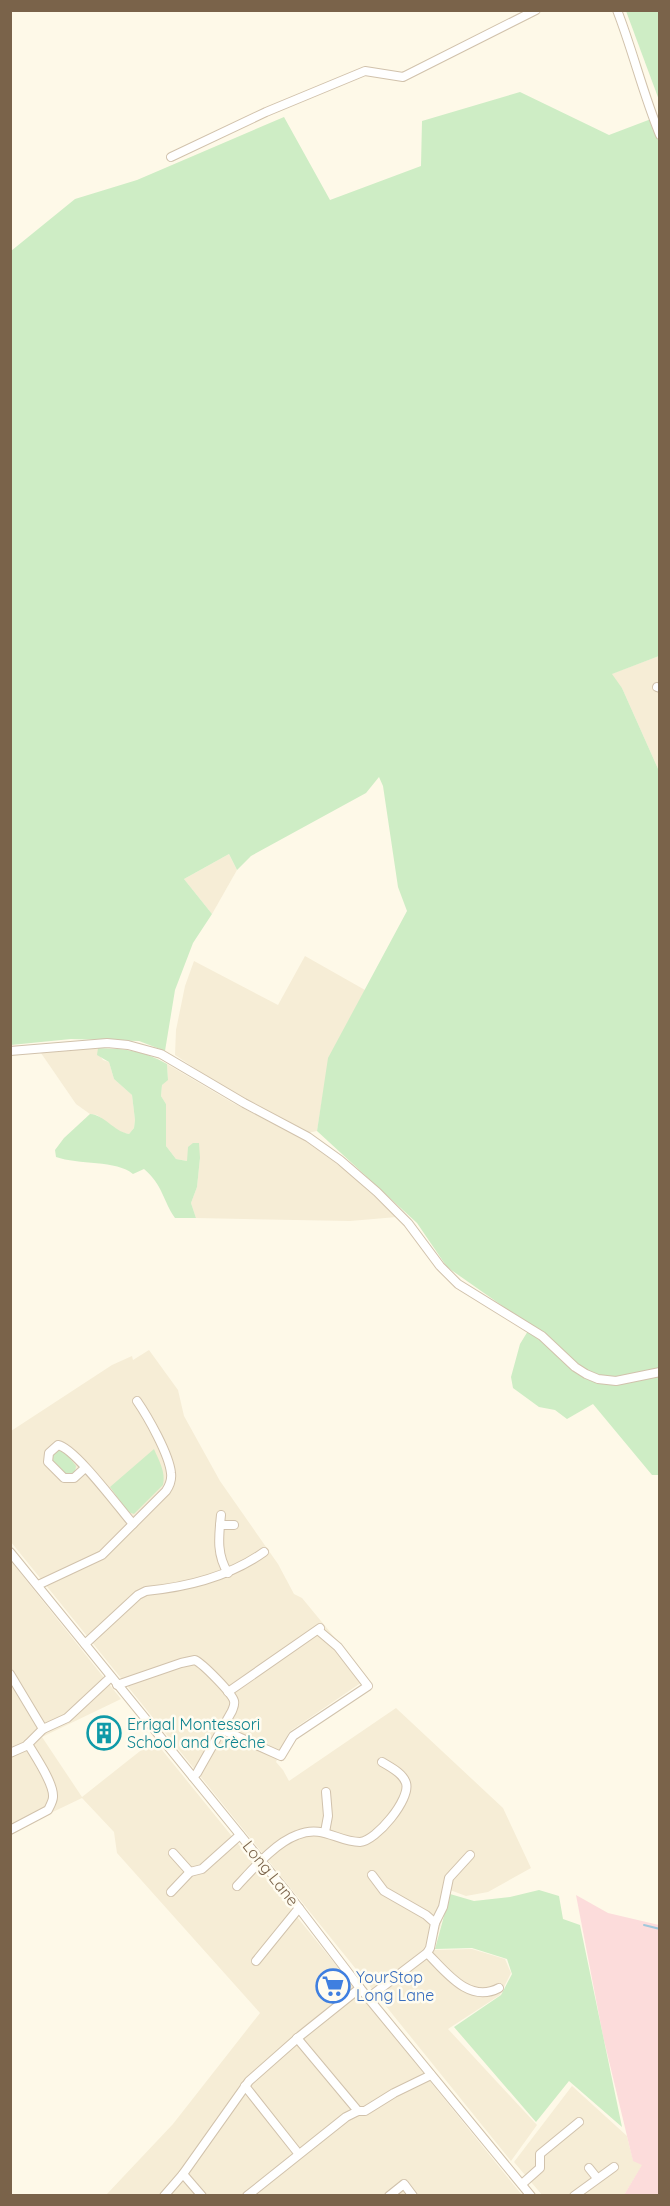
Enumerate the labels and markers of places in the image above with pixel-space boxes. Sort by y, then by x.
place label: Errigal Montessori School and Crèche [127,1714,265,1752]
building icon: Errigal Montessori School and Crèche [86,1715,122,1751]
place label: YourStop Long Lane [356,1967,434,2005]
supermarket icon: YourStop Long Lane [315,1968,351,2004]

